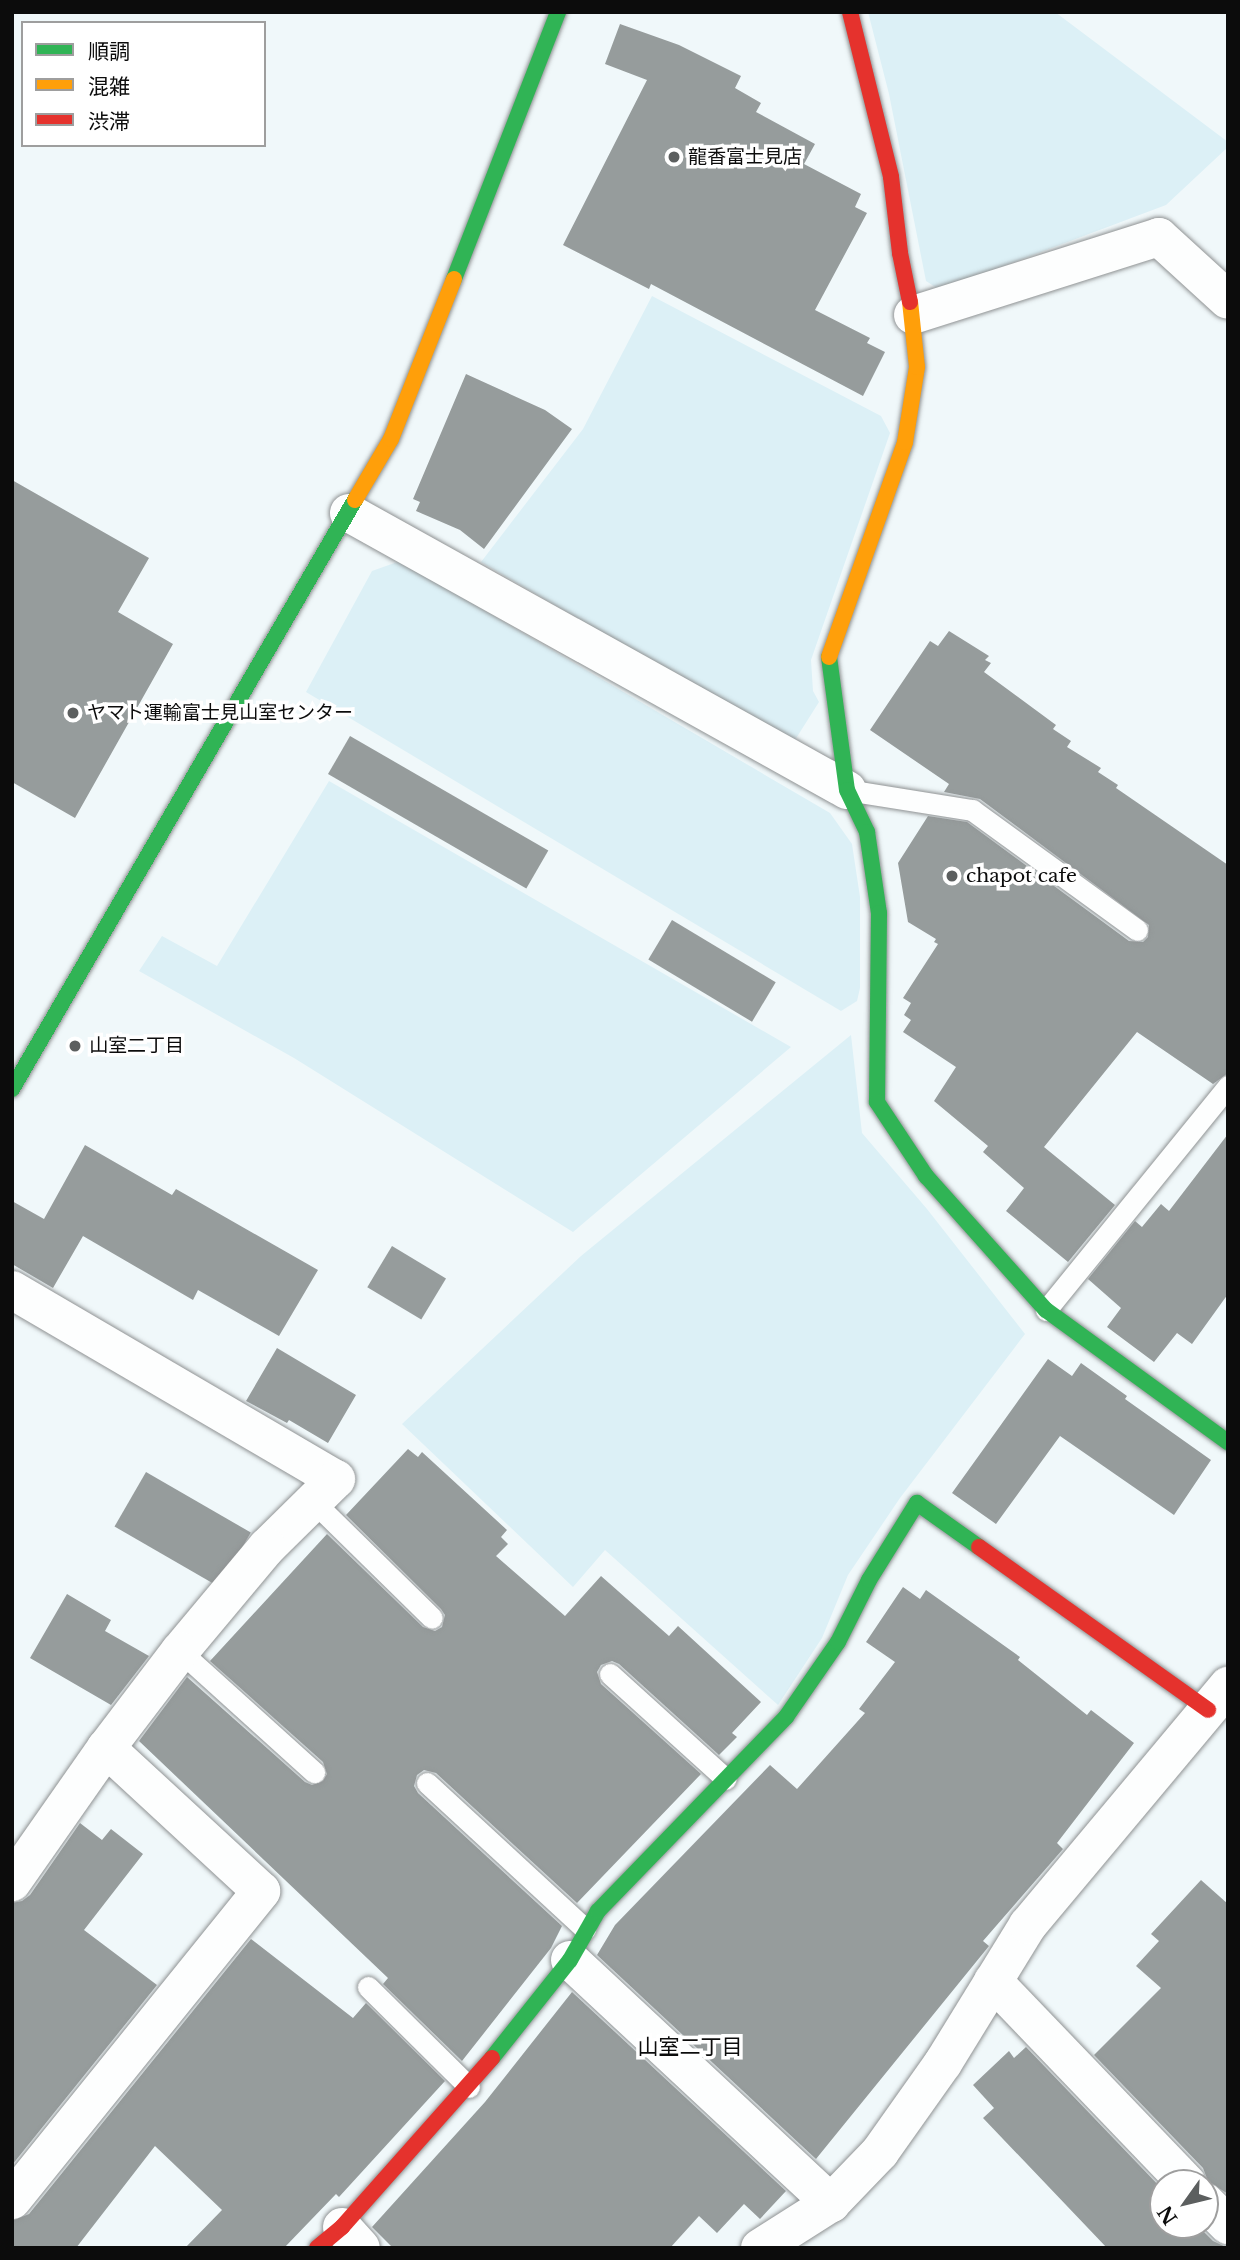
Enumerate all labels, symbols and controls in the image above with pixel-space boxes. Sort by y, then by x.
legend [21,21,266,147]
text: 順調 [88,39,130,65]
text: 混雑 [88,74,130,100]
text: 渋滞 [88,109,130,135]
place label: 龍香富士見店 [688,146,802,168]
marker: 龍香富士見店 [666,149,682,165]
place label: ヤマト運輸富士見山室センター [87,702,353,724]
marker: ヤマト運輸富士見山室センター [65,705,81,721]
place label: chapot cafe [966,865,1077,887]
marker: chapot cafe [944,868,960,884]
place label: 山室二丁目 [89,1035,184,1057]
marker: 山室二丁目 [67,1038,83,1054]
district label: 山室二丁目 [638,2034,742,2060]
north arrow [1149,2169,1219,2239]
text: N [1153,2201,1182,2229]

